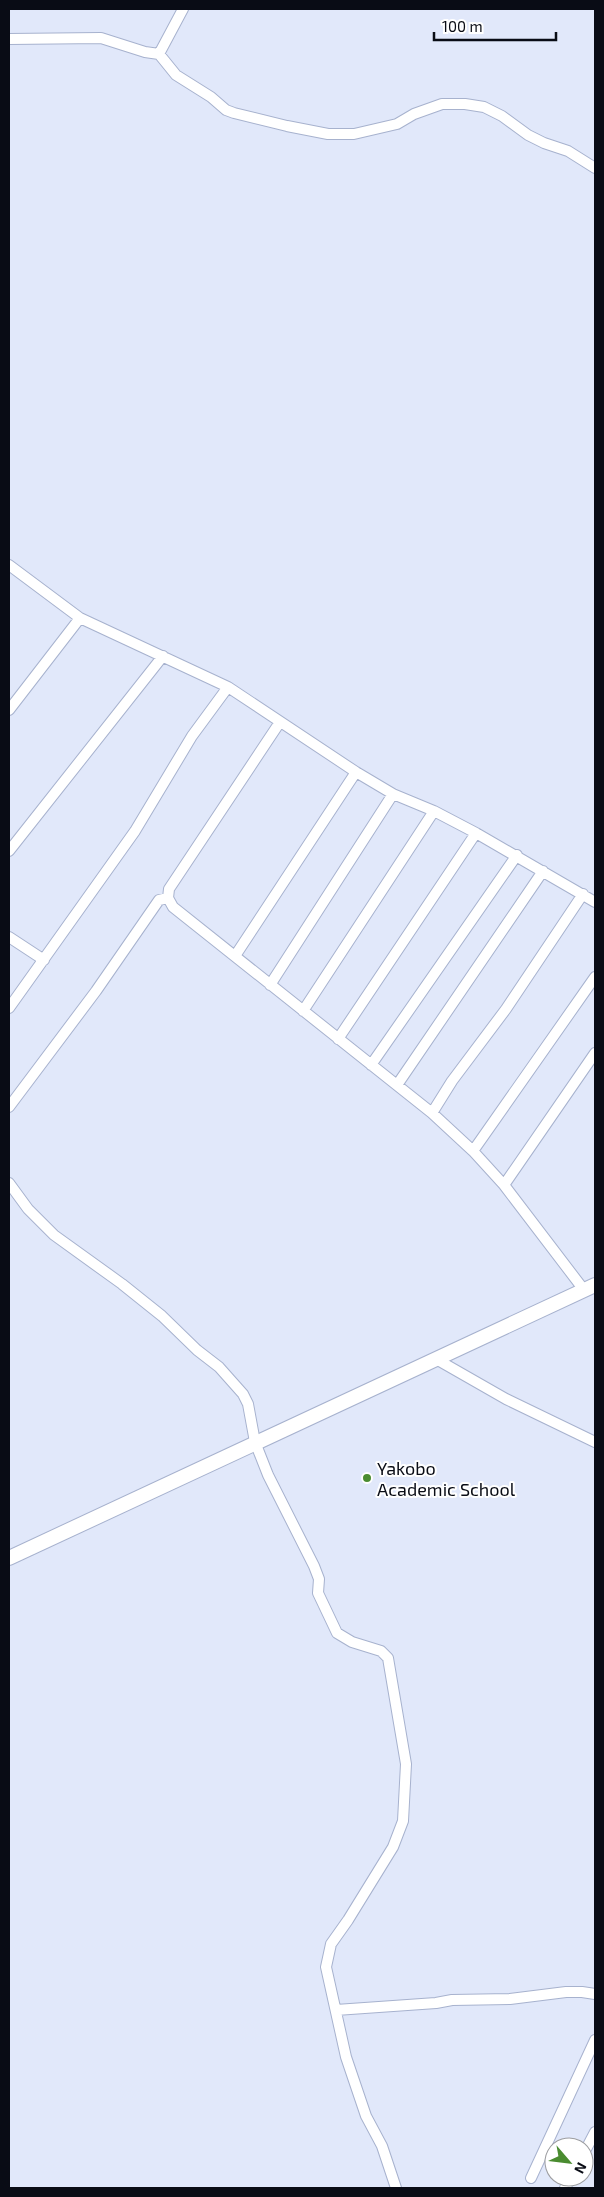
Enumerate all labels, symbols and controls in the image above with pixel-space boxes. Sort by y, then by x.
scale bar [434,10,556,42]
text: 100 m [442,17,483,35]
place label: Yakobo Academic School [377,1457,516,1500]
marker: Yakobo Academic School [361,1472,373,1484]
north arrow [544,2137,594,2187]
text: N [571,2160,591,2177]

